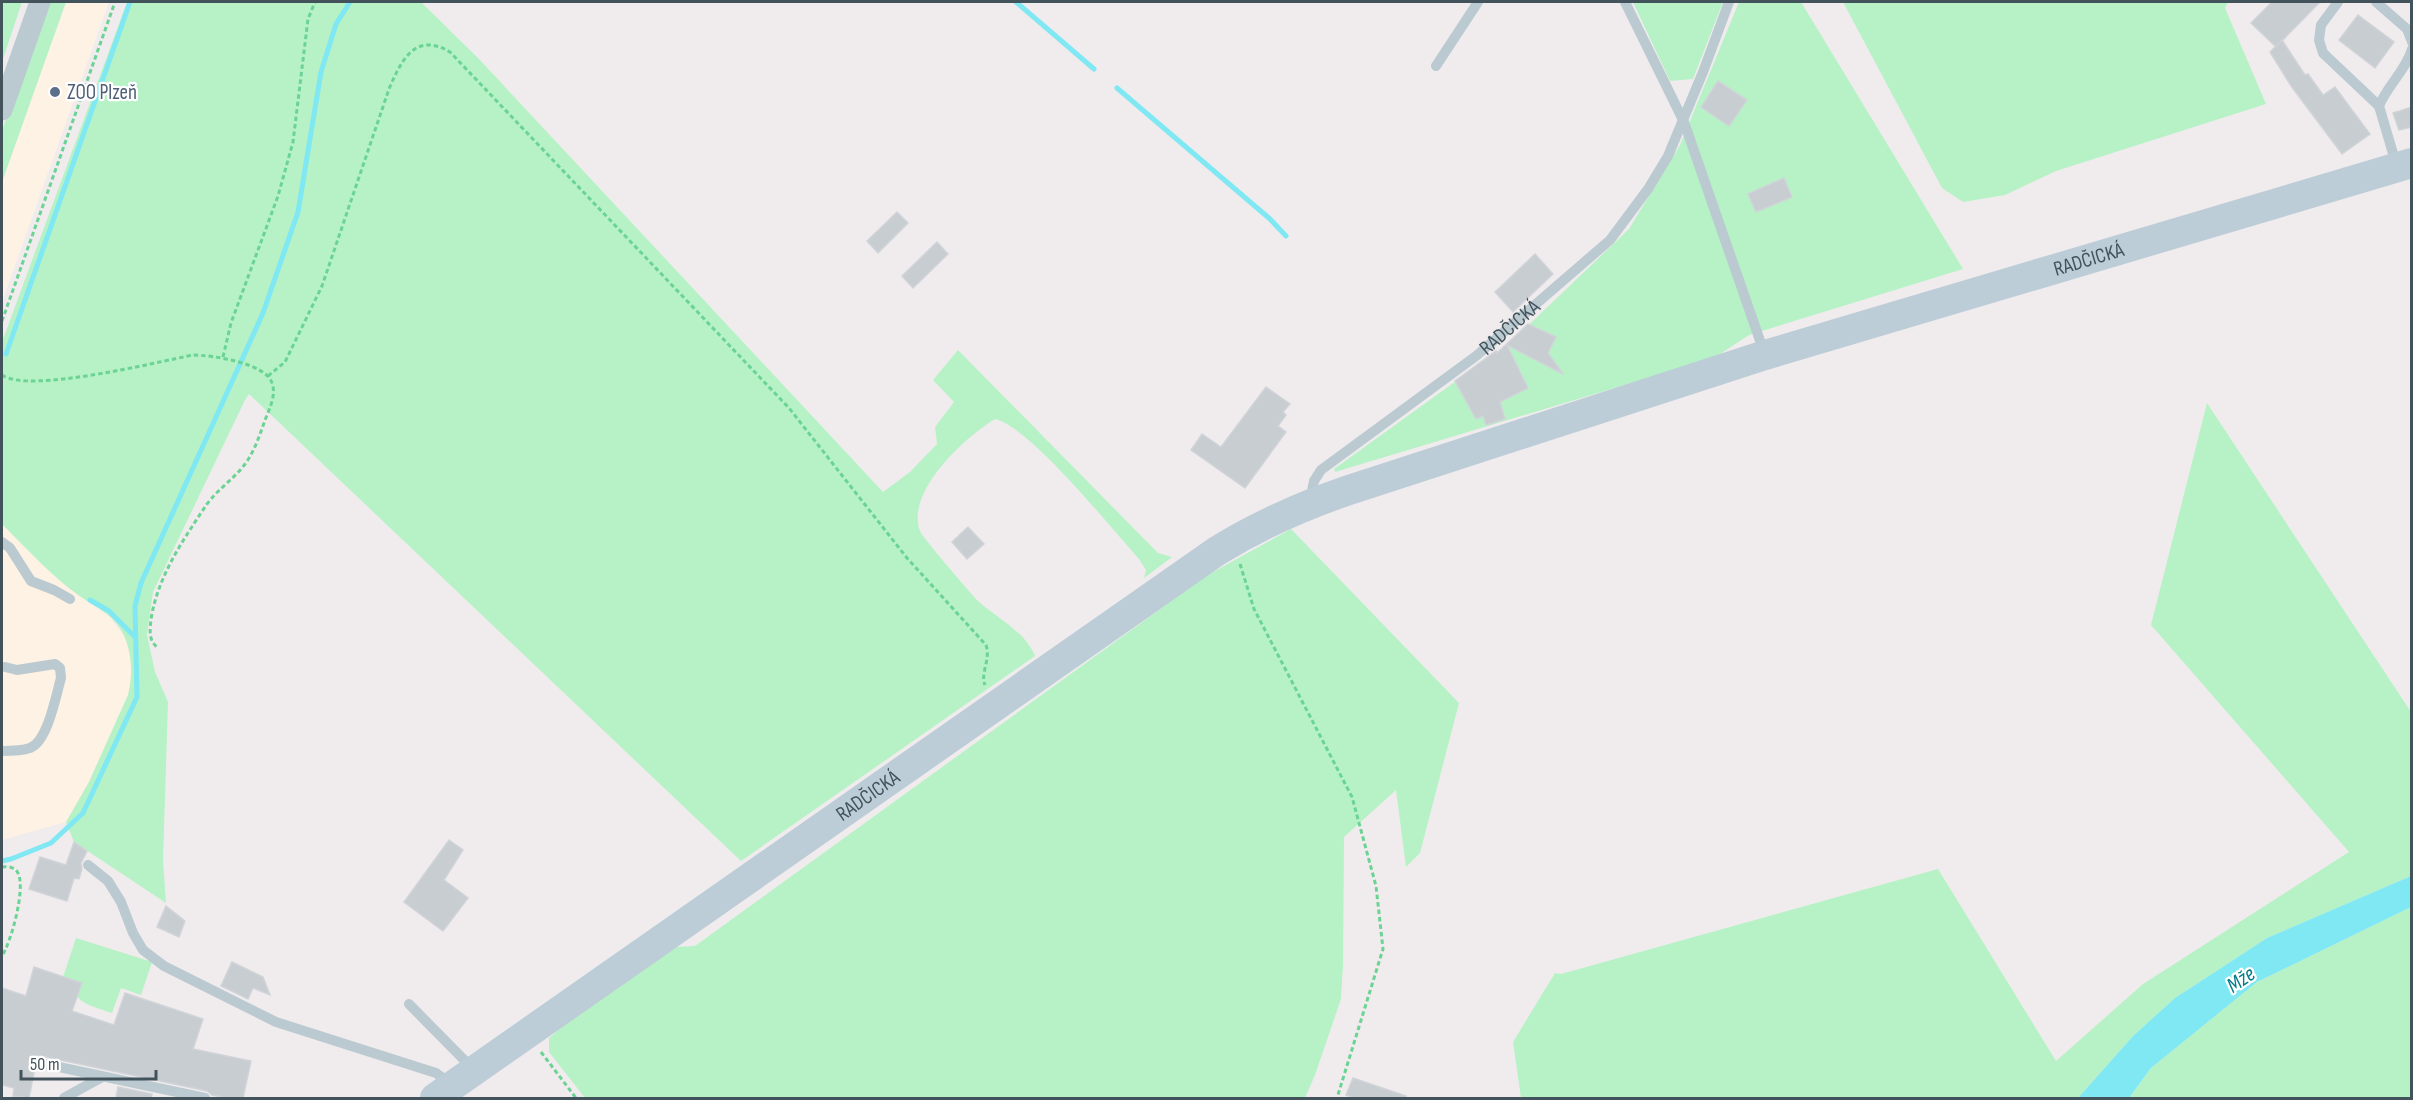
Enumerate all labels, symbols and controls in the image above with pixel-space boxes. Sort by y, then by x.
place label: ZOO Plzeň [67,80,137,105]
marker: ZOO Plzeň [48,85,62,99]
street label: RADČICKÁ [2051,236,2128,281]
street label: RADČICKÁ [1474,293,1546,360]
street label: RADČICKÁ [831,764,905,826]
water label: Mže [2221,961,2261,999]
scale bar [21,1043,156,1081]
text: 50 m [30,1054,60,1075]

